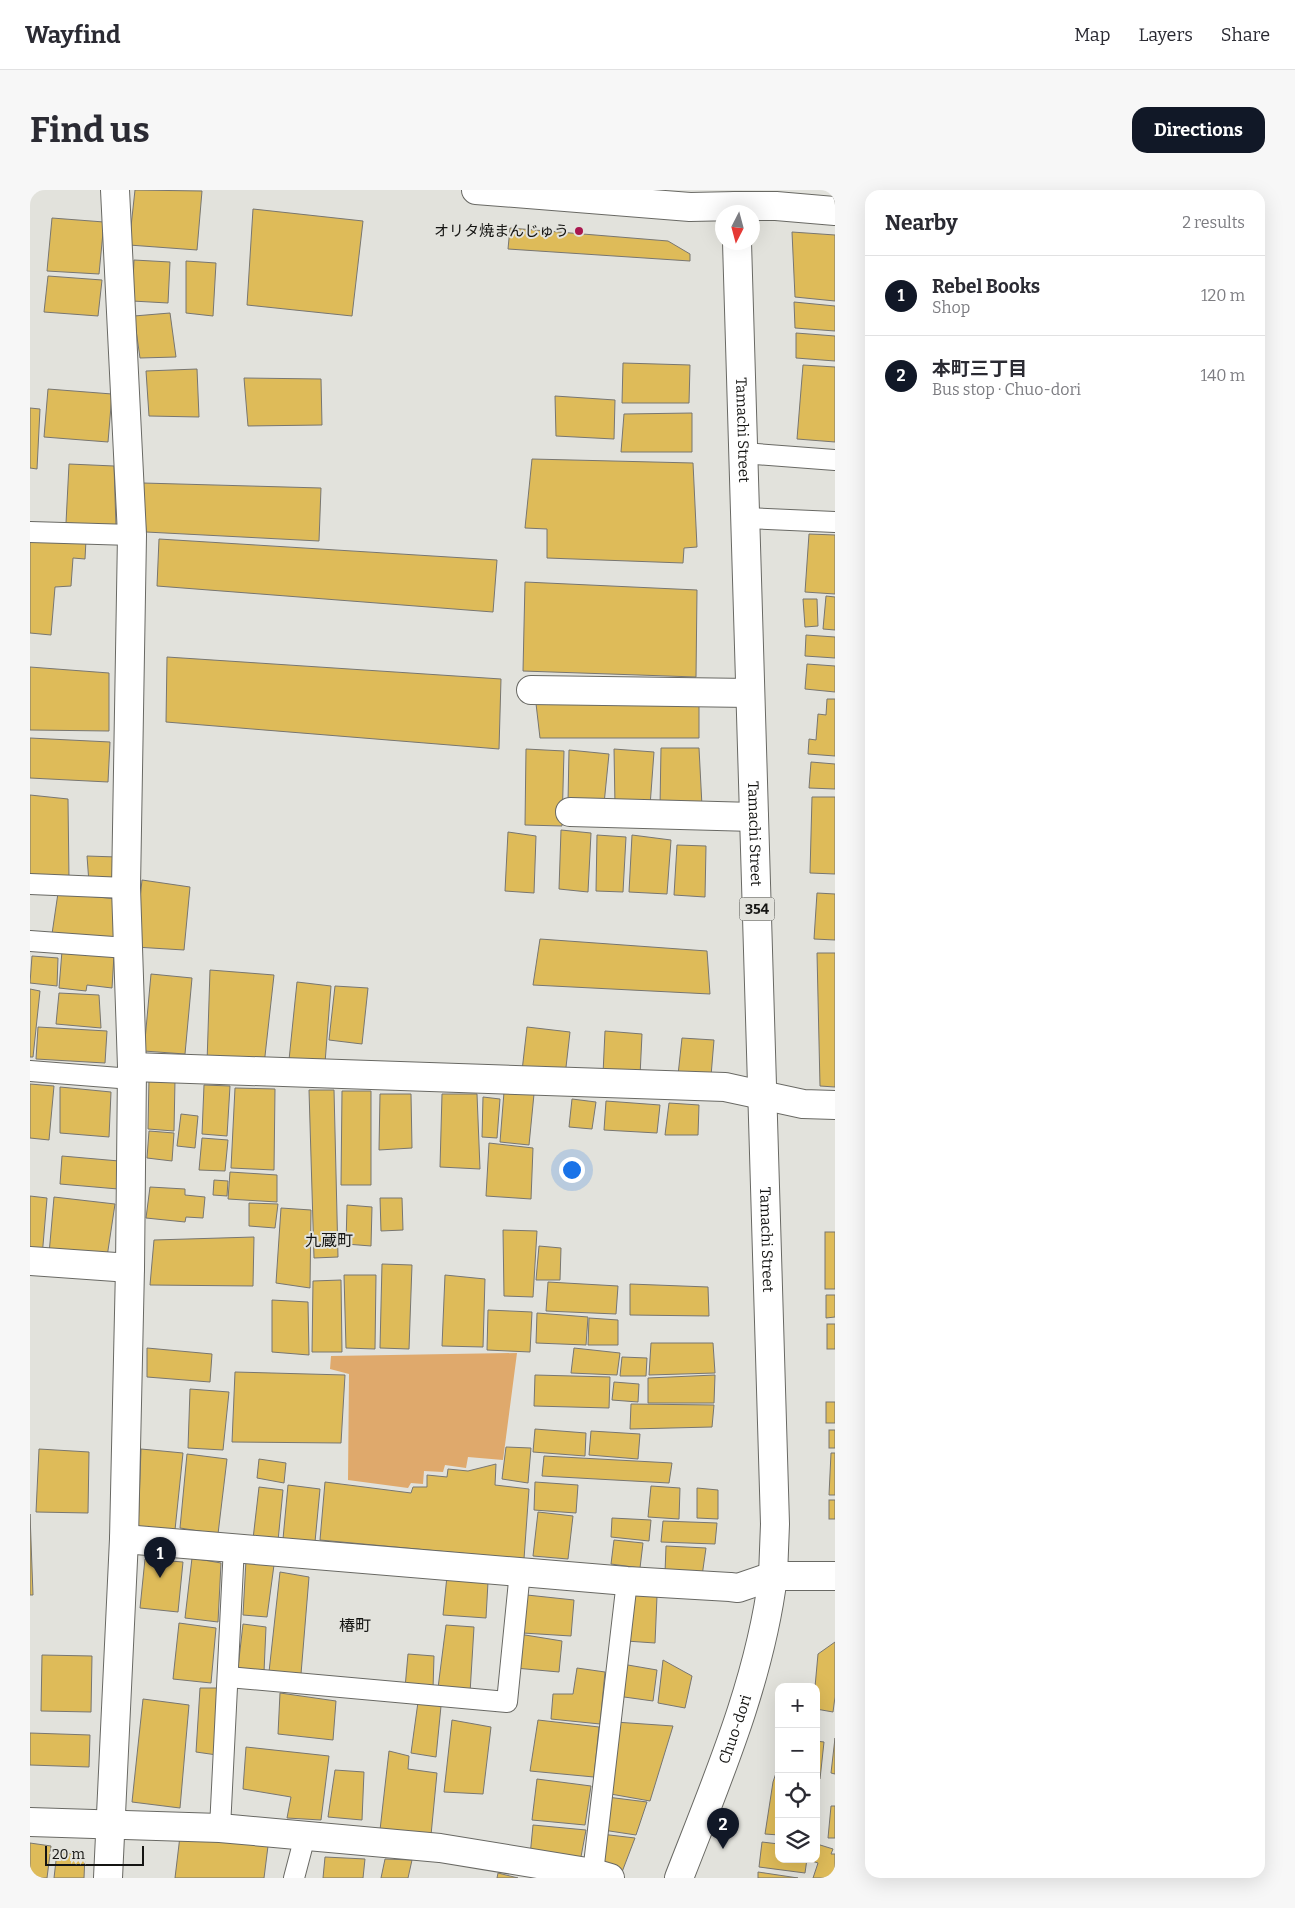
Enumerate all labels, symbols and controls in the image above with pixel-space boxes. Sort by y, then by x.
text: Wayfind [25,21,121,49]
text: Map [1074,24,1110,46]
text: Layers [1138,24,1193,46]
text: Share [1221,24,1270,46]
button: Directions [1132,107,1265,153]
text: Find us [30,109,150,151]
north arrow [715,205,760,250]
text: Nearby [885,210,958,236]
text: 2 results [1182,213,1245,232]
place label: オリタ焼まんじゅう [434,222,569,240]
marker: オリタ焼まんじゅう [573,225,585,237]
text: Rebel Books [932,275,1040,298]
text: 1 [898,286,904,305]
text: 120 m [1201,286,1245,305]
text: Shop [932,298,970,317]
text: 本町三丁目 [932,357,1027,380]
text: 2 [896,366,906,385]
text: 140 m [1200,366,1245,385]
street label: Tamachi Street [732,377,753,483]
text: Bus stop · Chuo-dori [932,380,1081,399]
street label: Tamachi Street [744,781,765,887]
road number: 354 [740,898,774,921]
your location [559,1157,585,1183]
street label: Tamachi Street [756,1187,777,1293]
district label: 九蔵町 [305,1231,353,1250]
pin: 1 [144,1537,176,1578]
district label: 椿町 [339,1616,371,1635]
map controls [775,1683,820,1863]
button: + [775,1683,820,1728]
street label: Chuo-dori [715,1692,755,1766]
button: − [775,1728,820,1773]
button: locate [775,1773,820,1818]
pin: 2 [707,1808,739,1849]
button: layers [775,1818,820,1863]
scale bar [45,1843,144,1866]
text: 20 m [52,1846,85,1863]

